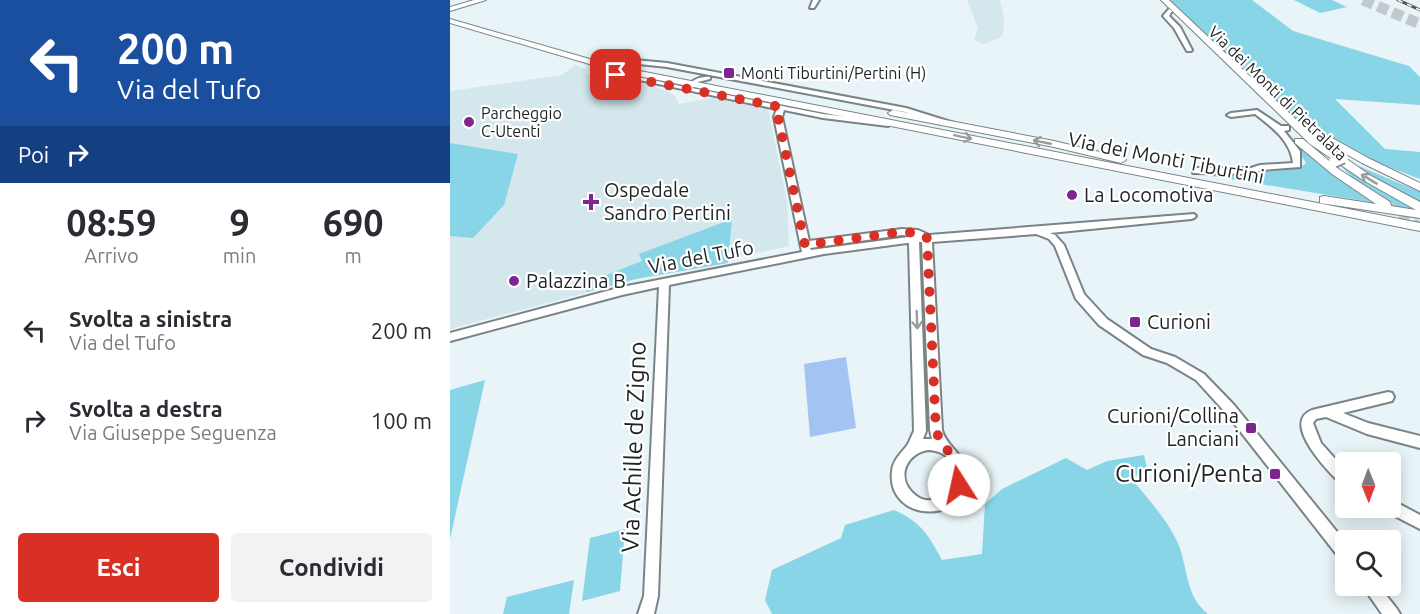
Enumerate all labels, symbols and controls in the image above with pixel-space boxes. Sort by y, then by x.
street label: Via dei Monti di Pietralata [1205,22,1351,164]
icon: left [18,24,96,102]
text: 200 m [117,25,234,72]
pin [590,49,641,100]
icon: arrive [599,58,632,91]
place label: Monti Tiburtini/Pertini (H) [741,64,926,83]
marker: Monti Tiburtini/Pertini (H) [722,66,736,80]
text: Via del Tufo [117,74,261,104]
place label: Parcheggio C-Utenti [481,104,562,140]
marker: Parcheggio C-Utenti [462,115,476,129]
street label: Via dei Monti Tiburtini [1066,127,1266,188]
one-way arrow [952,132,972,143]
one-way arrow [1033,136,1053,147]
icon: right [61,138,94,171]
text: Poi [18,142,49,167]
one-way arrow [1361,172,1378,184]
place label: Ospedale Sandro Pertini [604,178,731,224]
place label: La Locomotiva [1084,183,1214,206]
marker: La Locomotiva [1065,188,1079,202]
marker: Ospedale Sandro Pertini [582,193,600,211]
text: 08:59 [66,202,156,243]
text: 9 [229,202,250,243]
text: 690 [323,202,384,243]
street label: Via del Tufo [646,235,756,278]
text: Arrivo [84,244,139,267]
text: min [223,244,256,267]
text: m [345,244,362,267]
place label: Palazzina B [526,269,626,292]
marker: Palazzina B [507,274,521,288]
text: Svolta a sinistra [69,306,232,331]
one-way arrow [912,309,923,329]
place label: Curioni [1147,310,1211,333]
icon: left [18,314,51,347]
marker: Curioni [1128,315,1142,329]
text: 200 m [371,318,432,343]
text: Via del Tufo [69,331,176,354]
street label: Via Achille de Zigno [616,341,651,553]
text: Svolta a destra [69,396,223,421]
icon: right [18,404,51,437]
place label: Curioni/Collina Lanciani [1107,404,1239,450]
text: 100 m [371,408,432,433]
text: Via Giuseppe Seguenza [69,421,277,444]
marker: Curioni/Collina Lanciani [1244,421,1258,435]
north arrow [1335,452,1401,518]
map controls [1335,452,1401,596]
position arrow [927,453,991,517]
place label: Curioni/Penta [1115,460,1263,487]
marker: Curioni/Penta [1268,467,1282,481]
button: search [1335,530,1401,596]
button: Esci [18,533,219,602]
button: Condividi [231,533,432,602]

